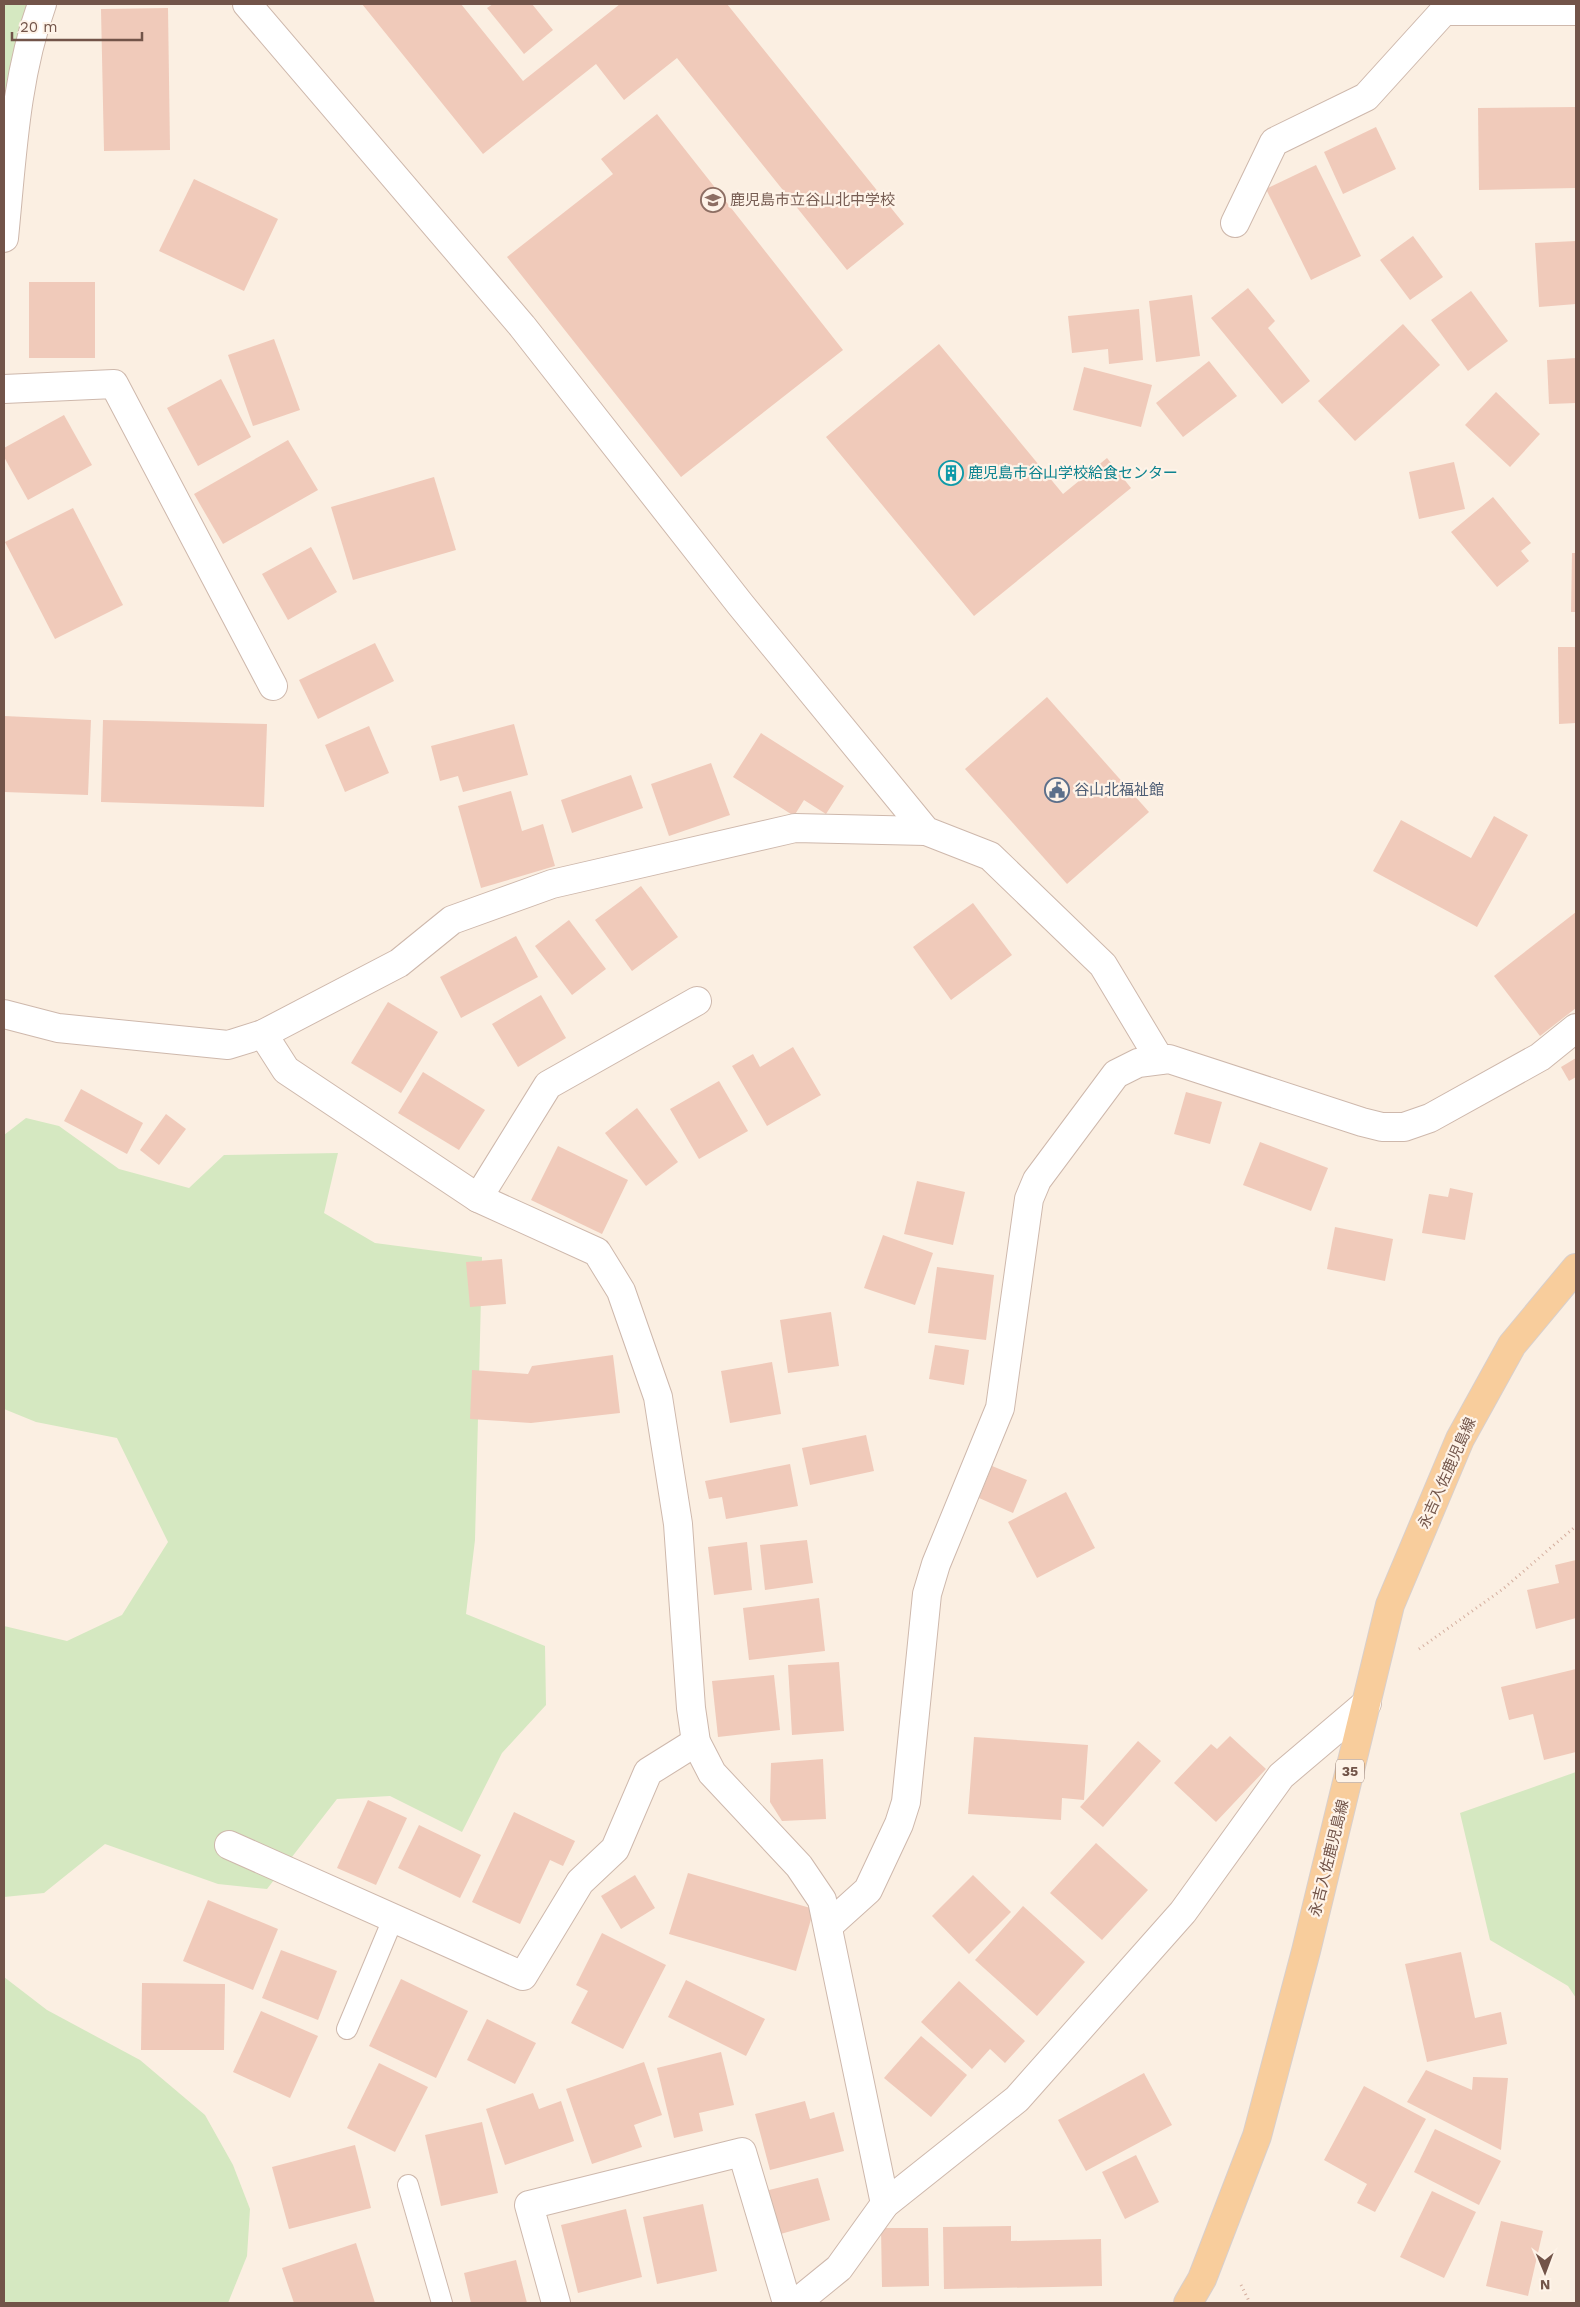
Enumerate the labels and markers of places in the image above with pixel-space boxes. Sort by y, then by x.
school or university icon: 鹿児島市立谷山北中学校 [700,187,726,213]
place label: 鹿児島市立谷山北中学校 [730,191,895,209]
building icon: 鹿児島市谷山学校給食センター [938,460,964,486]
place label: 鹿児島市谷山学校給食センター [968,464,1178,482]
public building icon: 谷山北福祉館 [1044,777,1070,803]
place label: 谷山北福祉館 [1074,781,1164,799]

